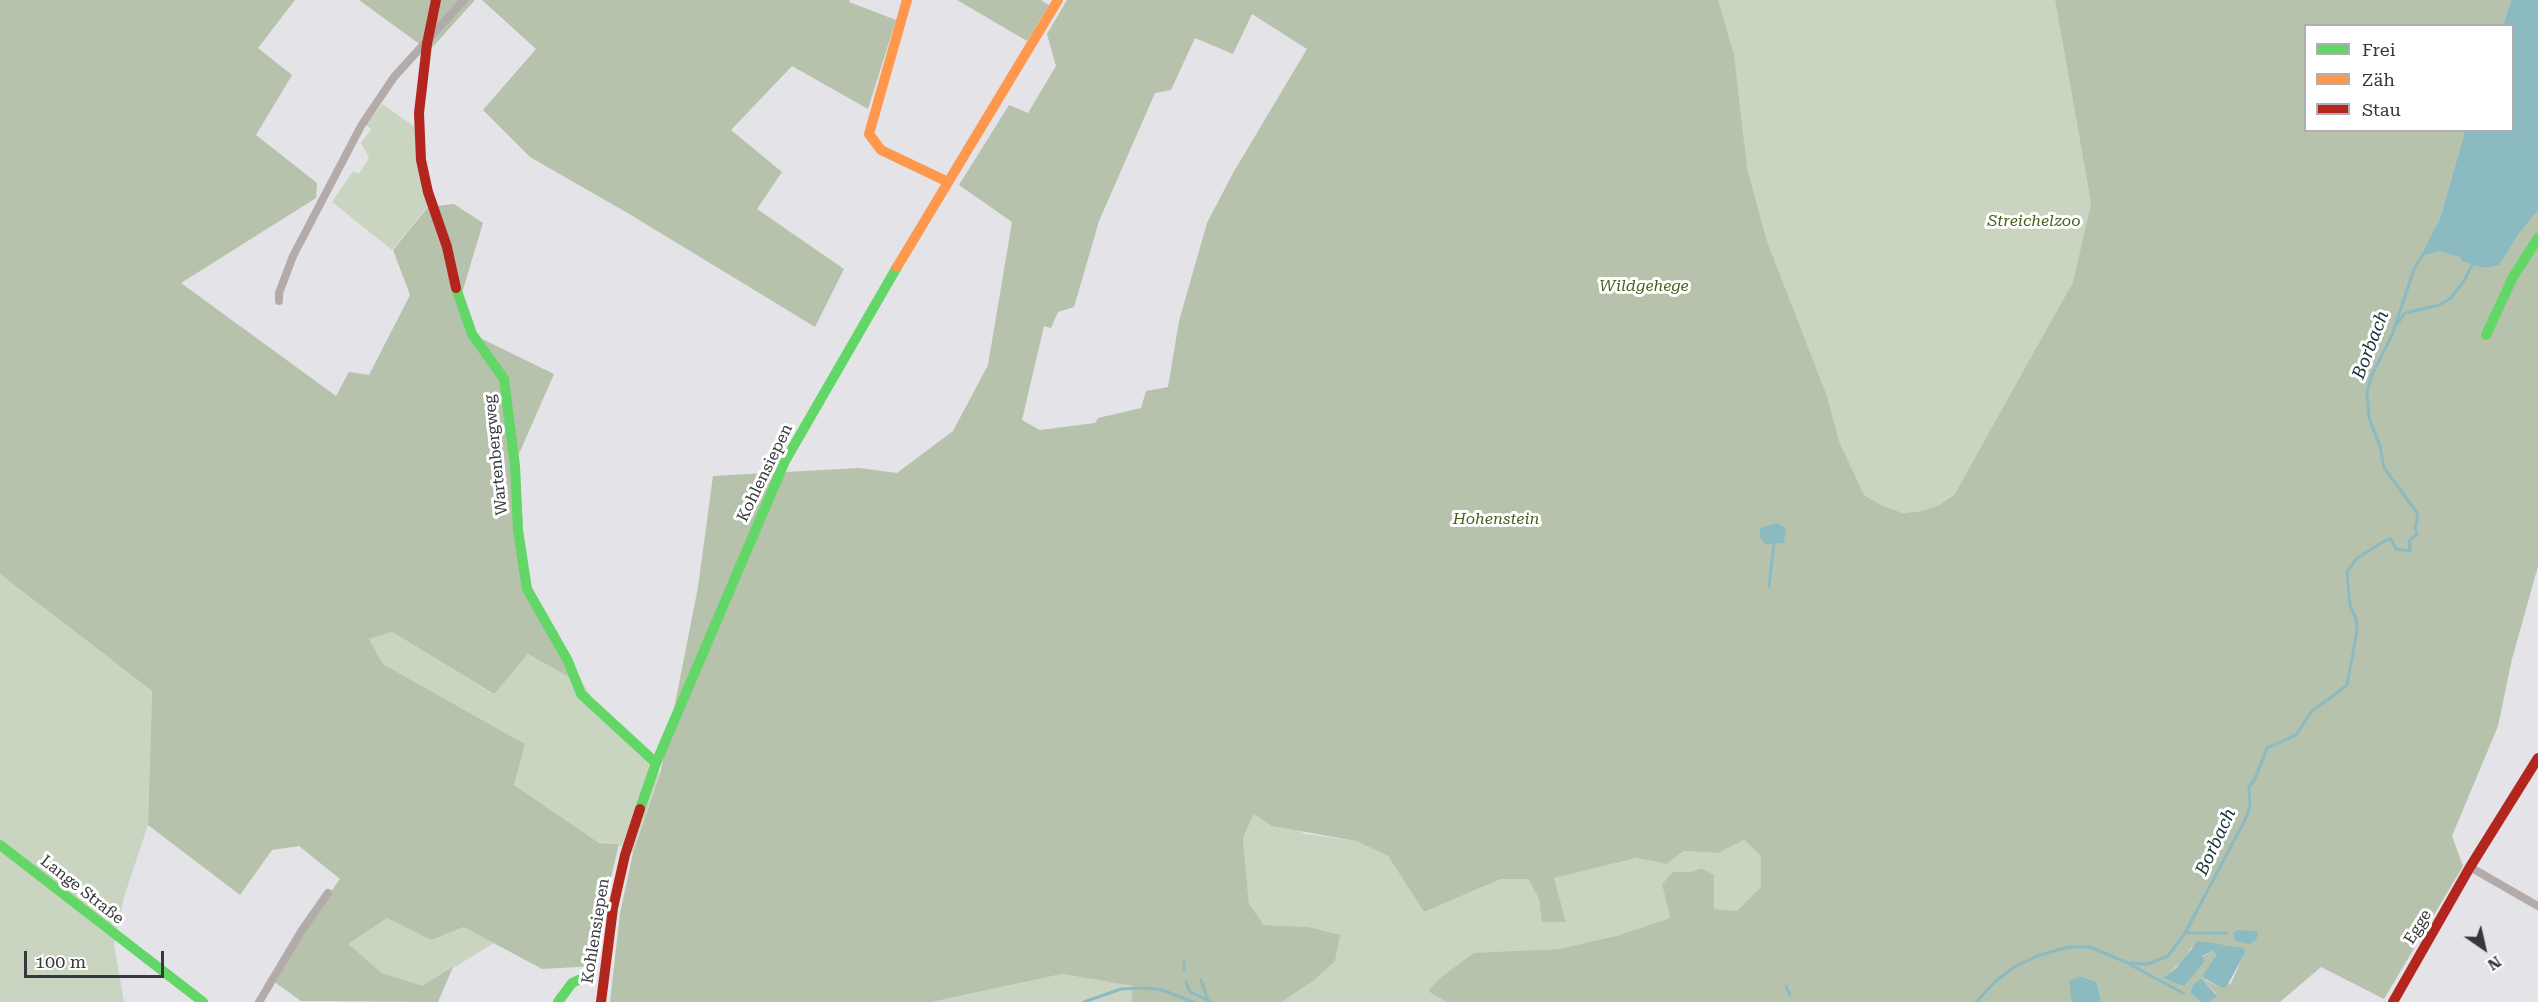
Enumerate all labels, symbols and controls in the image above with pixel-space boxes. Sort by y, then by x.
legend [2304,24,2514,132]
text: Frei [2362,39,2395,60]
text: Zäh [2362,69,2395,90]
text: Stau [2362,99,2401,120]
park label: Streichelzoo [1988,211,2080,231]
park label: Wildgehege [1599,276,1689,296]
water label: Borbach [2348,308,2394,382]
street label: Wartenbergweg [480,394,512,516]
street label: Kohlensiepen [733,421,797,525]
park label: Hohenstein [1453,509,1539,529]
water label: Borbach [2191,805,2241,879]
street label: Lange Straße [37,852,127,928]
street label: Kohlensiepen [578,877,614,985]
street label: Egge [2400,906,2436,948]
north arrow [2454,918,2514,978]
scale bar [27,939,166,977]
text: 100 m [35,951,86,972]
text: N [2484,952,2505,975]

